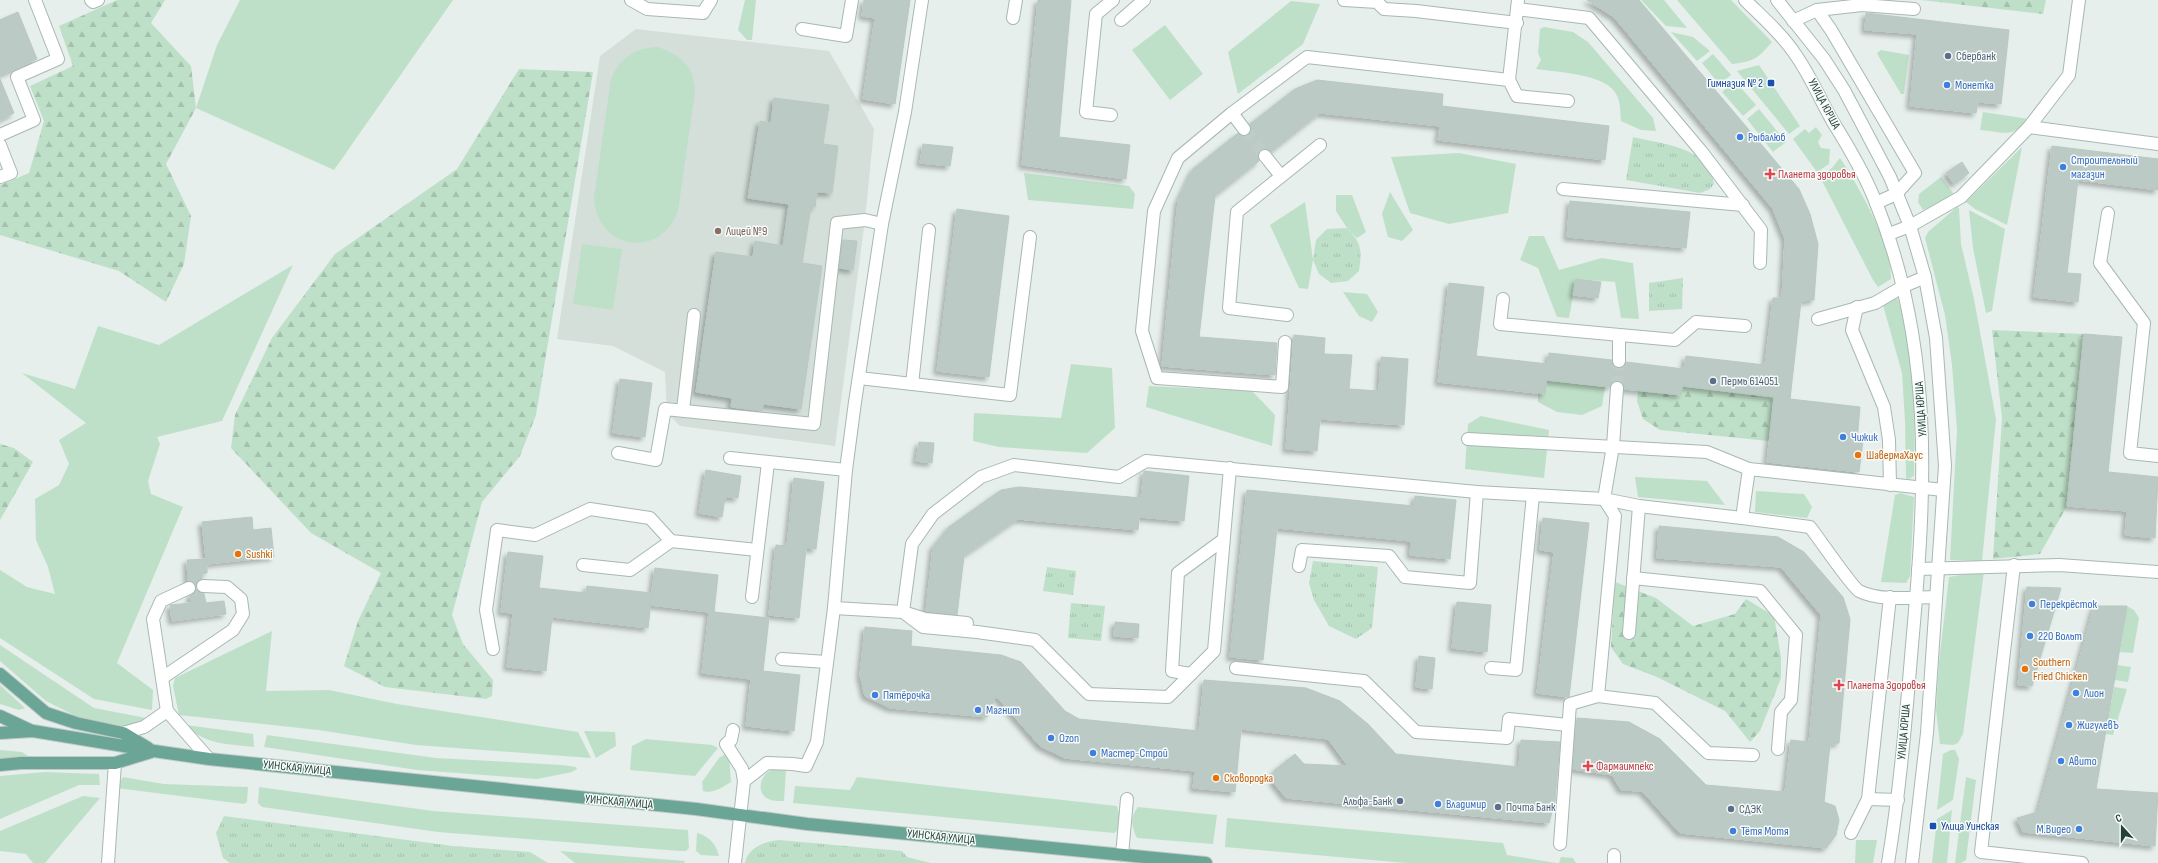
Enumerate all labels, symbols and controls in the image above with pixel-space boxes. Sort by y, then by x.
place label: Сбербанк [1956,49,1996,64]
marker: Сбербанк [1943,51,1953,61]
place label: Гимназия № 2 [1707,76,1763,91]
street label: УЛИЦА ЮРША [1804,76,1844,133]
marker: Гимназия № 2 [1766,78,1776,88]
place label: Монетка [1955,78,1994,93]
marker: Монетка [1942,80,1952,90]
place label: Рыбалюб [1748,130,1785,145]
marker: Рыбалюб [1735,132,1745,142]
place label: Строительный магазин [2071,153,2138,182]
marker: Строительный магазин [2058,162,2068,172]
place label: Планета здоровья [1778,167,1856,182]
marker: Планета здоровья [1765,169,1775,179]
place label: Лицей №9 [725,224,767,239]
marker: Лицей №9 [713,226,723,236]
place label: Пермь 614051 [1721,374,1779,389]
marker: Пермь 614051 [1708,376,1718,386]
street label: УЛИЦА ЮРША [1912,380,1930,437]
place label: Чижик [1851,430,1878,445]
marker: Чижик [1838,432,1848,442]
place label: ШавермаХаус [1866,448,1923,463]
marker: ШавермаХаус [1853,450,1863,460]
place label: Sushki [246,547,272,562]
marker: Sushki [233,549,243,559]
place label: Перекрёсток [2040,597,2097,612]
marker: Перекрёсток [2027,599,2037,609]
place label: 220 Вольт [2038,629,2082,644]
marker: 220 Вольт [2025,631,2035,641]
place label: Southern Fried Chicken [2033,655,2087,684]
marker: Southern Fried Chicken [2020,664,2030,674]
place label: Планета Здоровья [1847,678,1926,693]
marker: Планета Здоровья [1834,680,1844,690]
place label: Лион [2083,686,2104,701]
place label: Пятёрочка [883,688,931,703]
marker: Лион [2071,688,2081,698]
marker: Пятёрочка [870,690,880,700]
place label: Магнит [986,703,1020,718]
street label: УЛИЦА ЮРША [1894,703,1914,760]
marker: Магнит [973,705,983,715]
place label: ЖигулевЪ [2077,718,2119,733]
marker: ЖигулевЪ [2064,720,2074,730]
place label: Ozon [1059,731,1079,746]
marker: Ozon [1046,733,1056,743]
place label: Мастер-Строй [1101,746,1168,761]
marker: Мастер-Строй [1088,748,1098,758]
place label: Авито [2068,754,2097,769]
marker: Авито [2056,756,2066,766]
street label: УИНСКАЯ УЛИЦА [262,757,333,779]
place label: Фармаимпекс [1596,759,1654,774]
marker: Фармаимпекс [1583,761,1593,771]
place label: Сковородка [1224,771,1274,786]
marker: Сковородка [1211,773,1221,783]
street label: УИНСКАЯ УЛИЦА [584,792,654,813]
place label: Альфа-Банк [1342,794,1392,809]
marker: Альфа-Банк [1395,796,1405,806]
place label: Владимир [1446,797,1486,812]
marker: Владимир [1433,799,1443,809]
place label: Почта Банк [1506,800,1556,815]
marker: Почта Банк [1493,802,1503,812]
place label: СДЭК [1739,802,1762,817]
marker: СДЭК [1726,804,1736,814]
north arrow [2102,807,2142,847]
text: С [2114,811,2124,825]
place label: Улица Уинская [1941,819,2000,834]
marker: Улица Уинская [1928,821,1938,831]
place label: М.Видео [2036,822,2071,837]
place label: Тётя Мотя [1741,824,1789,839]
marker: М.Видео [2074,824,2084,834]
street label: УИНСКАЯ УЛИЦА [906,826,977,848]
marker: Тётя Мотя [1728,826,1738,836]

